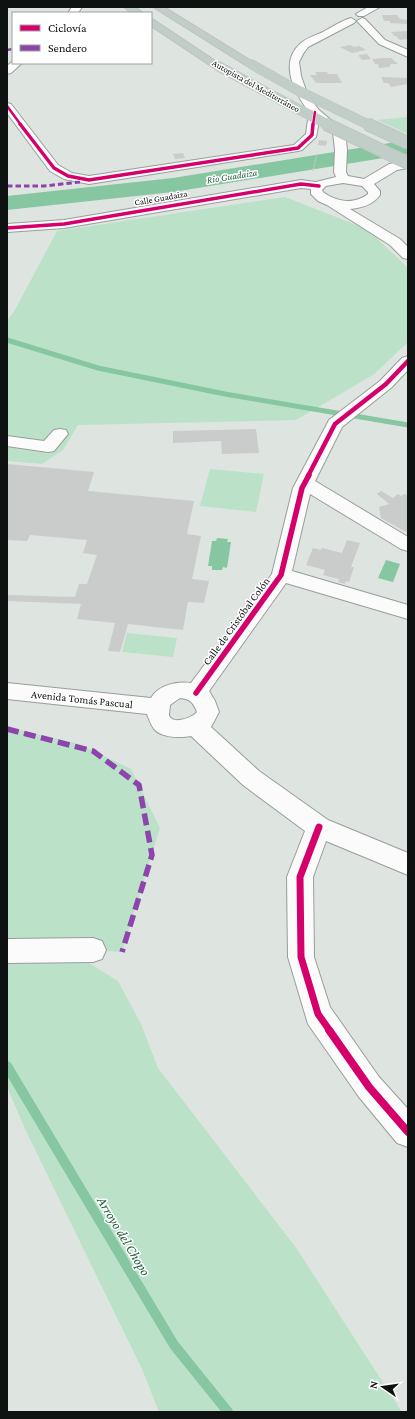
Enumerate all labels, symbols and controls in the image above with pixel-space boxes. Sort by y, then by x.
legend [12,12,152,64]
text: Ciclovía [48,21,87,35]
text: Sendero [48,41,87,55]
street label: Autopista del Mediterráneo [211,58,302,114]
water label: Rio Guadaiza [206,167,258,185]
street label: Calle Guadaiza [134,188,188,208]
street label: Calle de Cristóbal Colón [200,575,272,667]
street label: Avenida Tomás Pascual [31,688,133,710]
water label: Arroyo del Chopo [94,1193,154,1278]
north arrow [363,1367,403,1407]
text: N [367,1379,380,1390]

